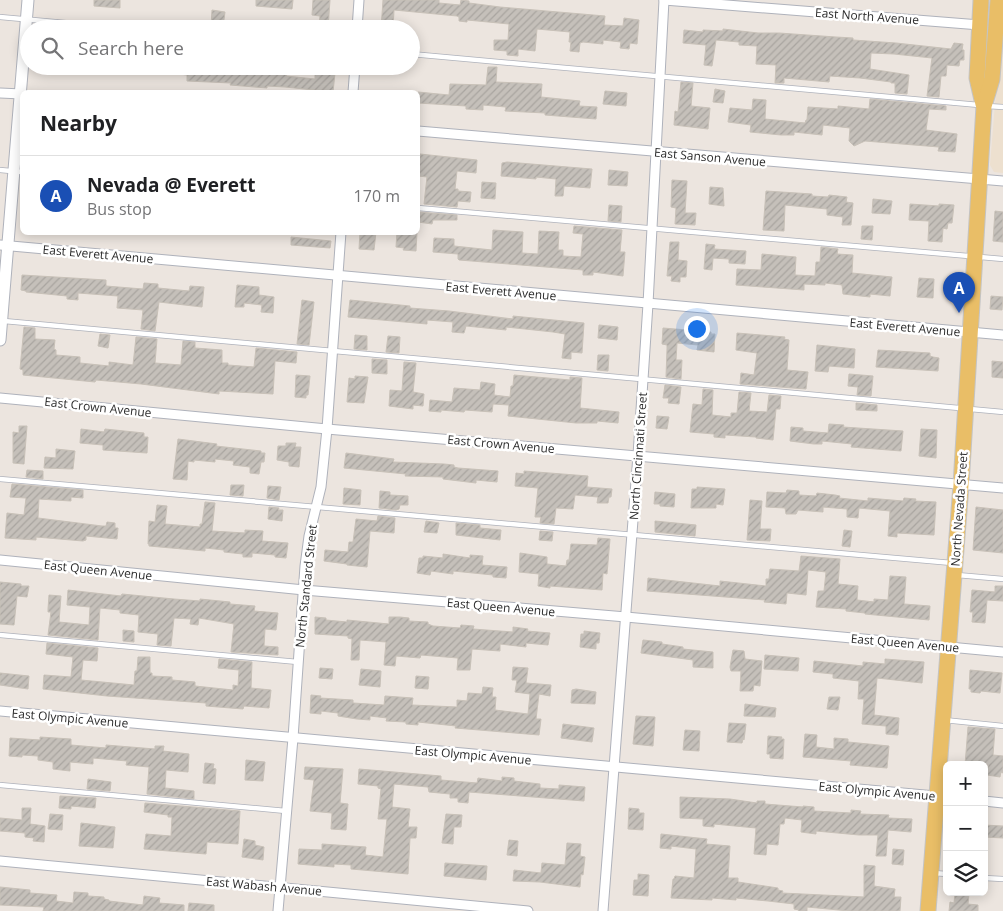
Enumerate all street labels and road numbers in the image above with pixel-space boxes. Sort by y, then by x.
street label: East North Avenue [814,4,920,28]
street label: East Sanson Avenue [653,144,767,170]
street label: East Everett Avenue [42,241,154,267]
street label: East Everett Avenue [445,278,557,304]
street label: East Everett Avenue [849,314,961,340]
street label: North Cincinnati Street [625,392,651,520]
street label: East Crown Avenue [44,393,153,421]
street label: East Crown Avenue [447,431,556,457]
street label: North Nevada Street [947,451,971,567]
street label: North Standard Street [291,524,321,648]
street label: East Queen Avenue [43,556,153,584]
street label: East Queen Avenue [446,594,556,620]
street label: East Queen Avenue [850,630,960,656]
street label: East Olympic Avenue [11,704,129,732]
street label: East Olympic Avenue [414,741,532,769]
street label: East Olympic Avenue [818,777,936,805]
street label: East Wabash Avenue [205,872,323,900]

